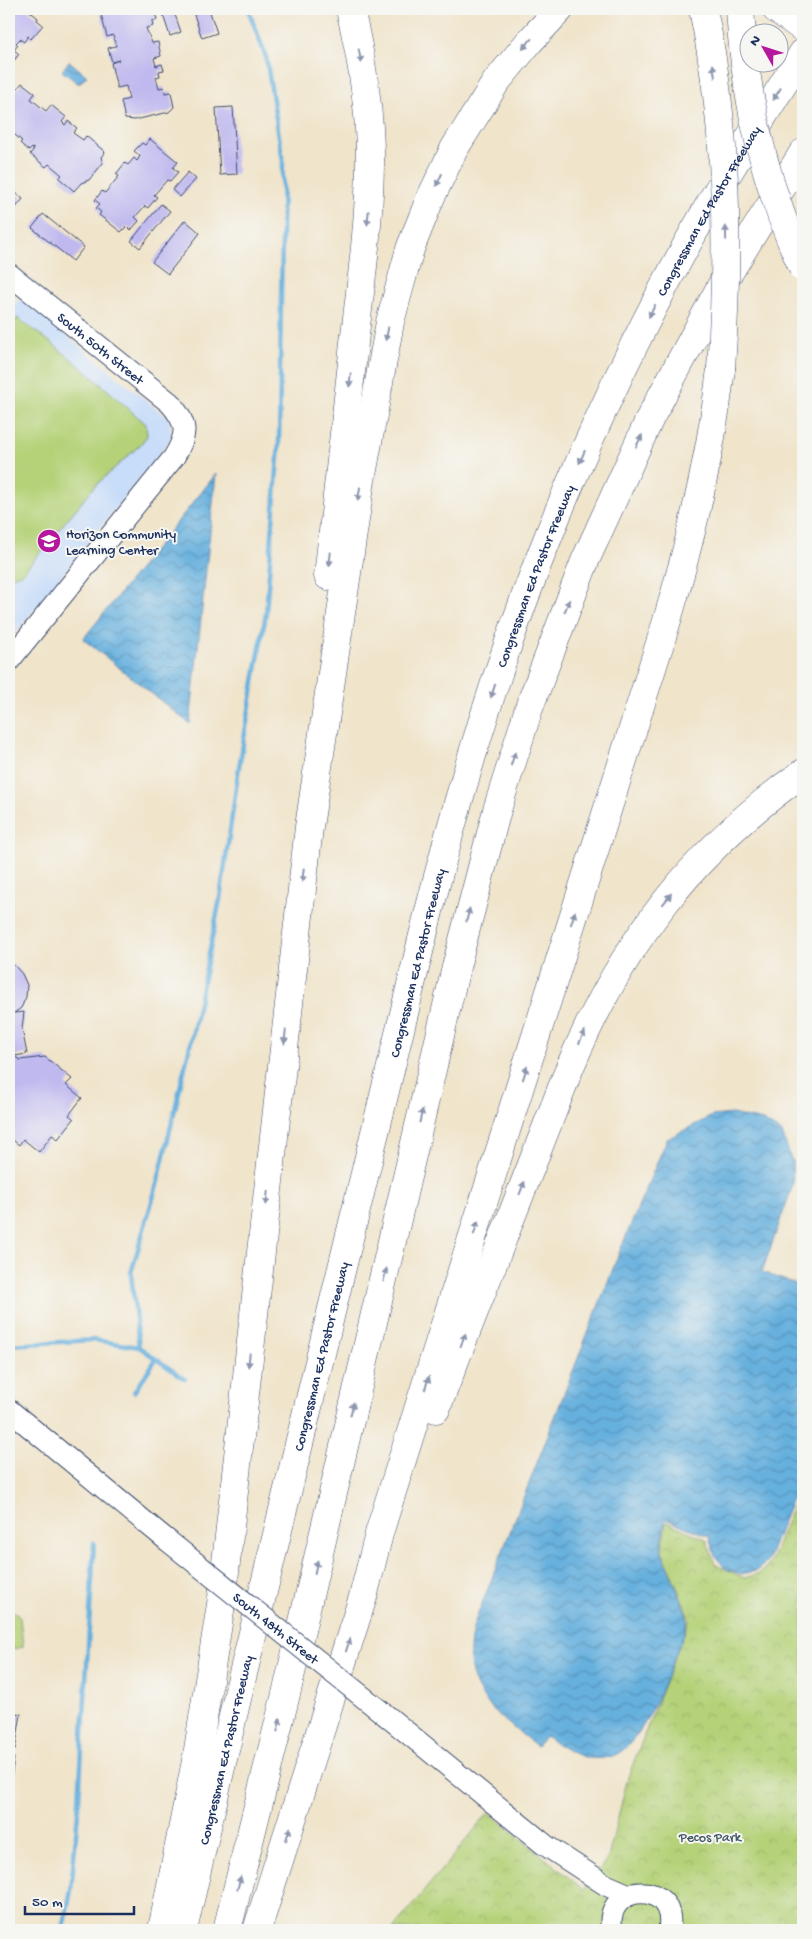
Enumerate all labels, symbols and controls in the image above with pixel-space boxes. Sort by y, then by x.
north arrow [740,22,790,72]
text: N [746,32,765,50]
one-way arrow [521,38,533,50]
one-way arrow [356,49,364,64]
one-way arrow [710,63,718,79]
one-way arrow [772,88,782,101]
street label: Congressman Ed Pastor Freeway [654,123,766,300]
one-way arrow [434,173,442,187]
one-way arrow [363,210,371,226]
one-way arrow [722,224,730,240]
one-way arrow [648,303,656,318]
street label: South 50th Street [53,310,147,390]
one-way arrow [383,326,391,342]
one-way arrow [346,372,354,388]
one-way arrow [635,434,643,448]
one-way arrow [578,450,586,464]
street label: Congressman Ed Pastor Freeway [495,483,580,670]
one-way arrow [355,486,363,502]
place label: Horizon Community Learning Center [66,527,176,560]
school or university icon: Horizon Community Learning Center [36,528,62,554]
one-way arrow [326,551,334,567]
one-way arrow [563,599,571,613]
one-way arrow [489,683,496,698]
one-way arrow [509,751,517,766]
street label: Congressman Ed Pastor Freeway [388,867,451,1060]
one-way arrow [299,868,307,884]
one-way arrow [661,893,672,906]
one-way arrow [465,908,473,923]
one-way arrow [570,910,578,925]
one-way arrow [281,1029,289,1045]
one-way arrow [579,1030,587,1044]
one-way arrow [521,1065,529,1080]
one-way arrow [417,1109,425,1124]
one-way arrow [519,1181,526,1196]
one-way arrow [263,1191,271,1207]
one-way arrow [472,1220,480,1235]
street label: Congressman Ed Pastor Freeway [292,1260,354,1453]
one-way arrow [381,1267,389,1282]
one-way arrow [459,1332,467,1347]
one-way arrow [245,1352,253,1368]
one-way arrow [423,1375,431,1390]
one-way arrow [349,1401,357,1416]
one-way arrow [312,1560,320,1575]
street label: South 48th Street [228,1590,322,1670]
one-way arrow [344,1638,352,1653]
street label: Congressman Ed Pastor Freeway [197,1654,258,1847]
one-way arrow [275,1718,283,1733]
one-way arrow [285,1826,292,1841]
park label: Pecos Park [678,1830,743,1847]
one-way arrow [235,1875,243,1890]
scale bar [25,1884,134,1916]
text: 50 m [32,1894,63,1912]

